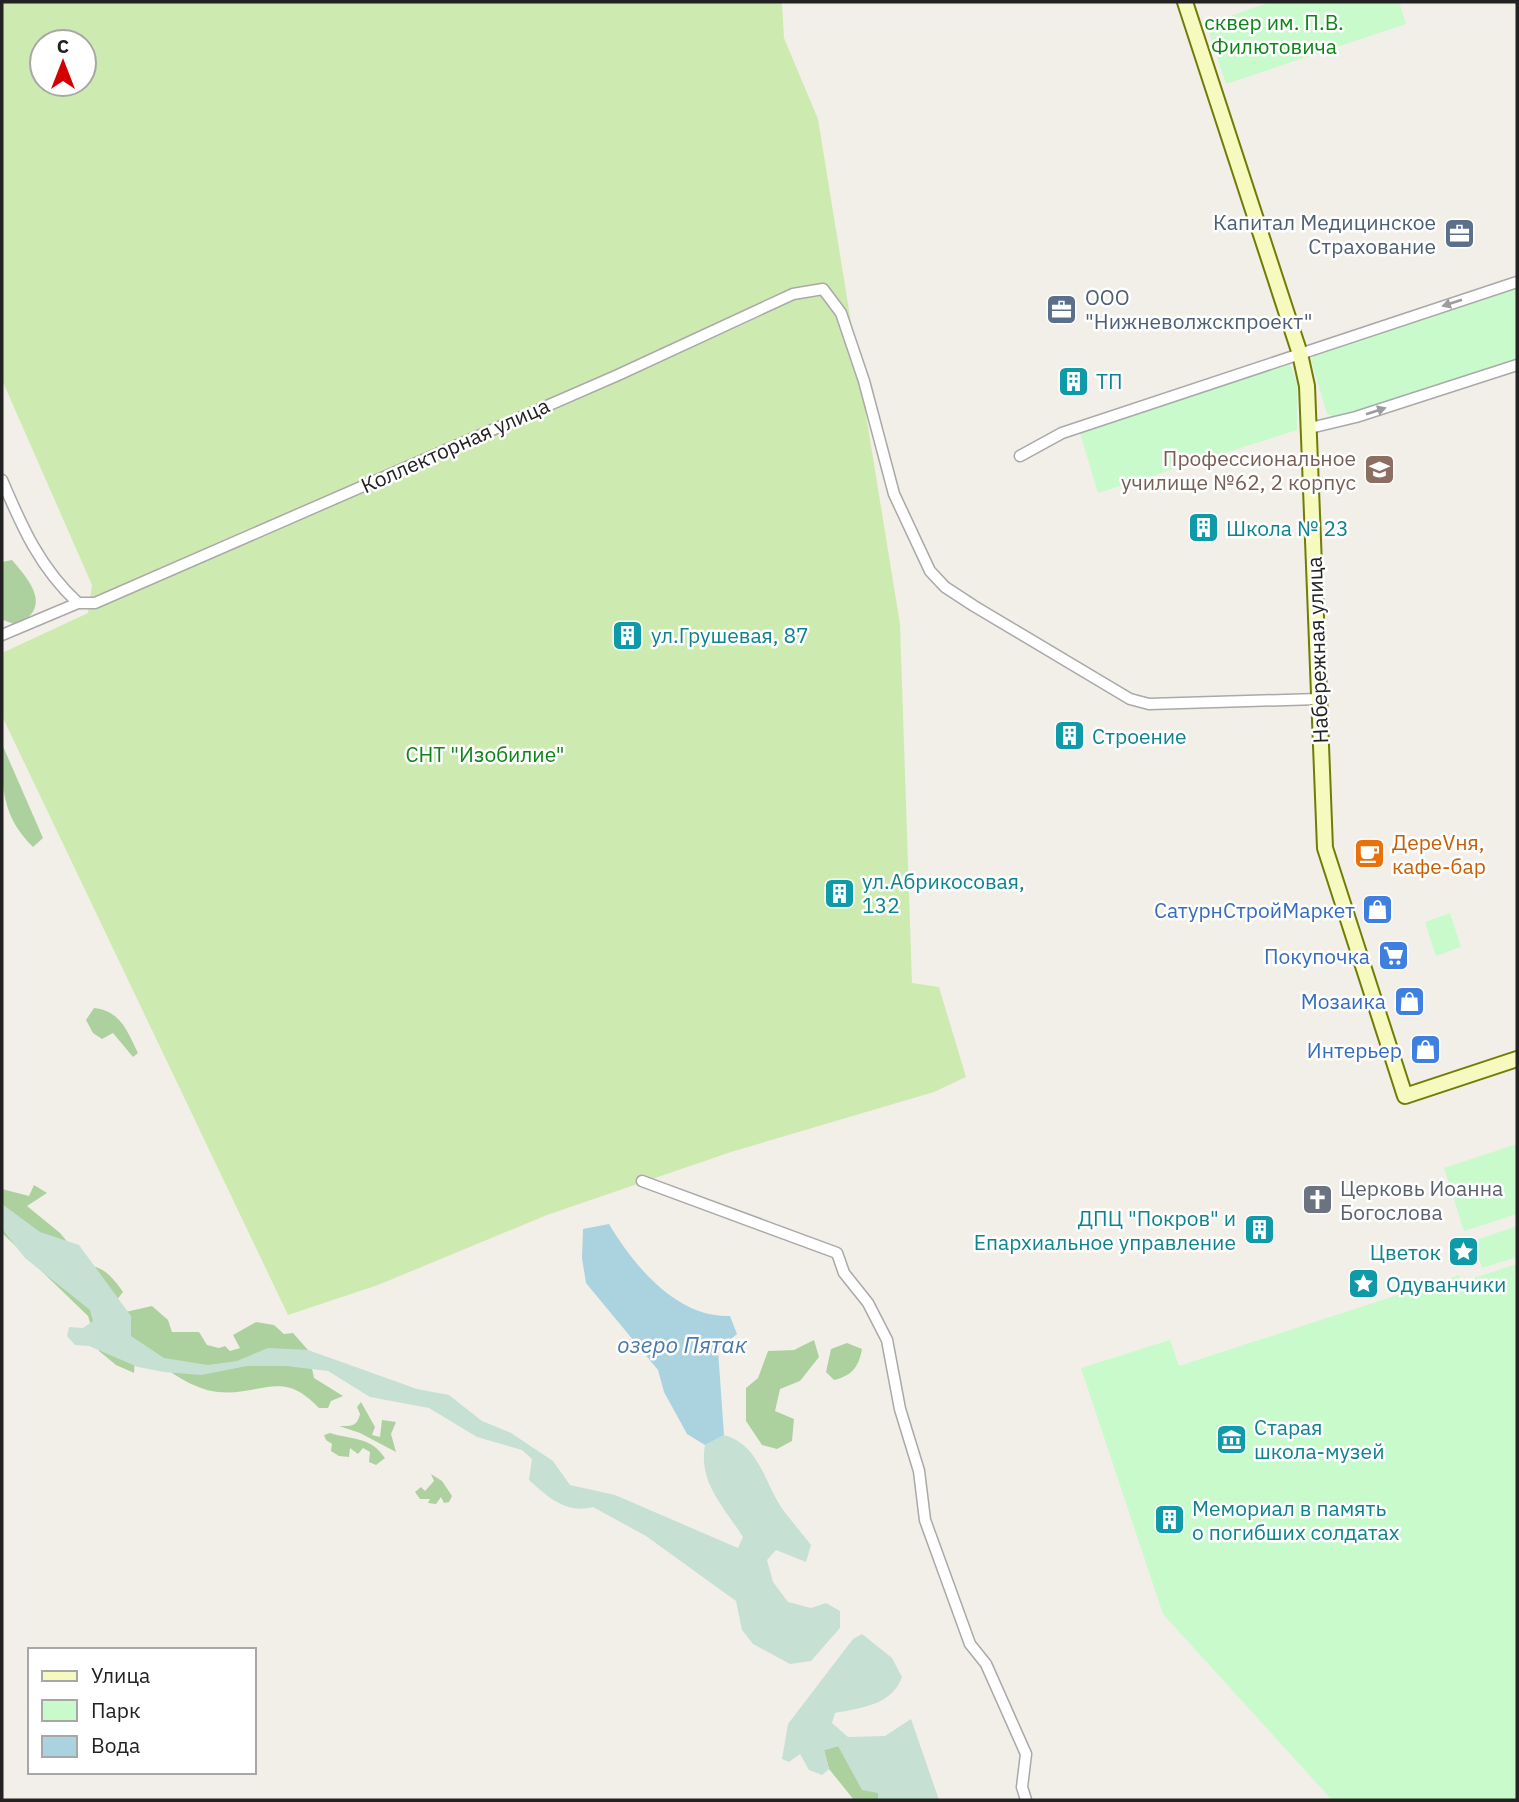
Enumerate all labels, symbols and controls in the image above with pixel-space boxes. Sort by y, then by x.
park label: сквер им. П.В. Филютовича [1204,8,1344,60]
north arrow [28,28,98,98]
text: С [57,34,69,58]
place label: Капитал Медицинское Страхование [1213,208,1436,260]
office icon: Капитал Медицинское Страхование [1442,217,1476,251]
place label: ООО "Нижневолжскпроект" [1085,283,1313,335]
office icon: ООО "Нижневолжскпроект" [1045,292,1079,326]
one-way arrow [1442,299,1463,309]
building icon: ТП [1056,364,1090,398]
place label: ТП [1096,367,1123,395]
street label: Коллекторная улица [356,391,554,499]
one-way arrow [1366,405,1387,415]
place label: Профессиональное училище №62, 2 корпус [1121,444,1356,496]
school or university icon: Профессиональное училище №62, 2 корпус [1362,453,1396,487]
building icon: Школа № 23 [1186,511,1220,545]
place label: Школа № 23 [1226,514,1349,542]
street label: Набережная улица [1300,556,1334,744]
building icon: ул.Грушевая, 87 [611,618,645,652]
place label: ул.Грушевая, 87 [651,621,809,649]
building icon: Строение [1052,719,1086,753]
place label: Строение [1092,722,1187,750]
park label: СНТ "Изобилие" [405,740,565,768]
place label: ДереVня, кафе-бар [1392,828,1486,880]
cafe icon: ДереVня, кафе-бар [1352,837,1386,871]
place label: ул.Абрикосовая, 132 [862,867,1025,919]
building icon: ул.Абрикосовая, 132 [822,876,856,910]
shop icon: СатурнСтройМаркет [1361,893,1395,927]
place label: СатурнСтройМаркет [1154,896,1355,924]
supermarket icon: Покупочка [1376,939,1410,973]
place label: Покупочка [1264,942,1370,970]
shop icon: Мозаика [1392,984,1426,1018]
place label: Мозаика [1301,987,1386,1015]
shop icon: Интерьер [1408,1033,1442,1067]
place label: Интерьер [1307,1036,1402,1064]
place label: Церковь Иоанна Богослова [1340,1174,1503,1226]
church icon: Церковь Иоанна Богослова [1300,1183,1334,1217]
place label: ДПЦ "Покров" и Епархиальное управление [974,1204,1236,1256]
building icon: ДПЦ "Покров" и Епархиальное управление [1242,1213,1276,1247]
place icon: Цветок [1447,1235,1481,1269]
place label: Цветок [1370,1238,1441,1266]
place icon: Одуванчики [1346,1267,1380,1301]
place label: Одуванчики [1386,1270,1506,1298]
water label: озеро Пятак [617,1329,748,1359]
place label: Старая школа-музей [1254,1413,1385,1465]
museum icon: Старая школа-музей [1214,1422,1248,1456]
place label: Мемориал в память о погибших солдатах [1192,1494,1400,1546]
building icon: Мемориал в память о погибших солдатах [1152,1503,1186,1537]
legend [28,1648,256,1774]
text: Улица [91,1661,150,1689]
text: Парк [91,1696,141,1724]
text: Вода [91,1731,140,1759]

